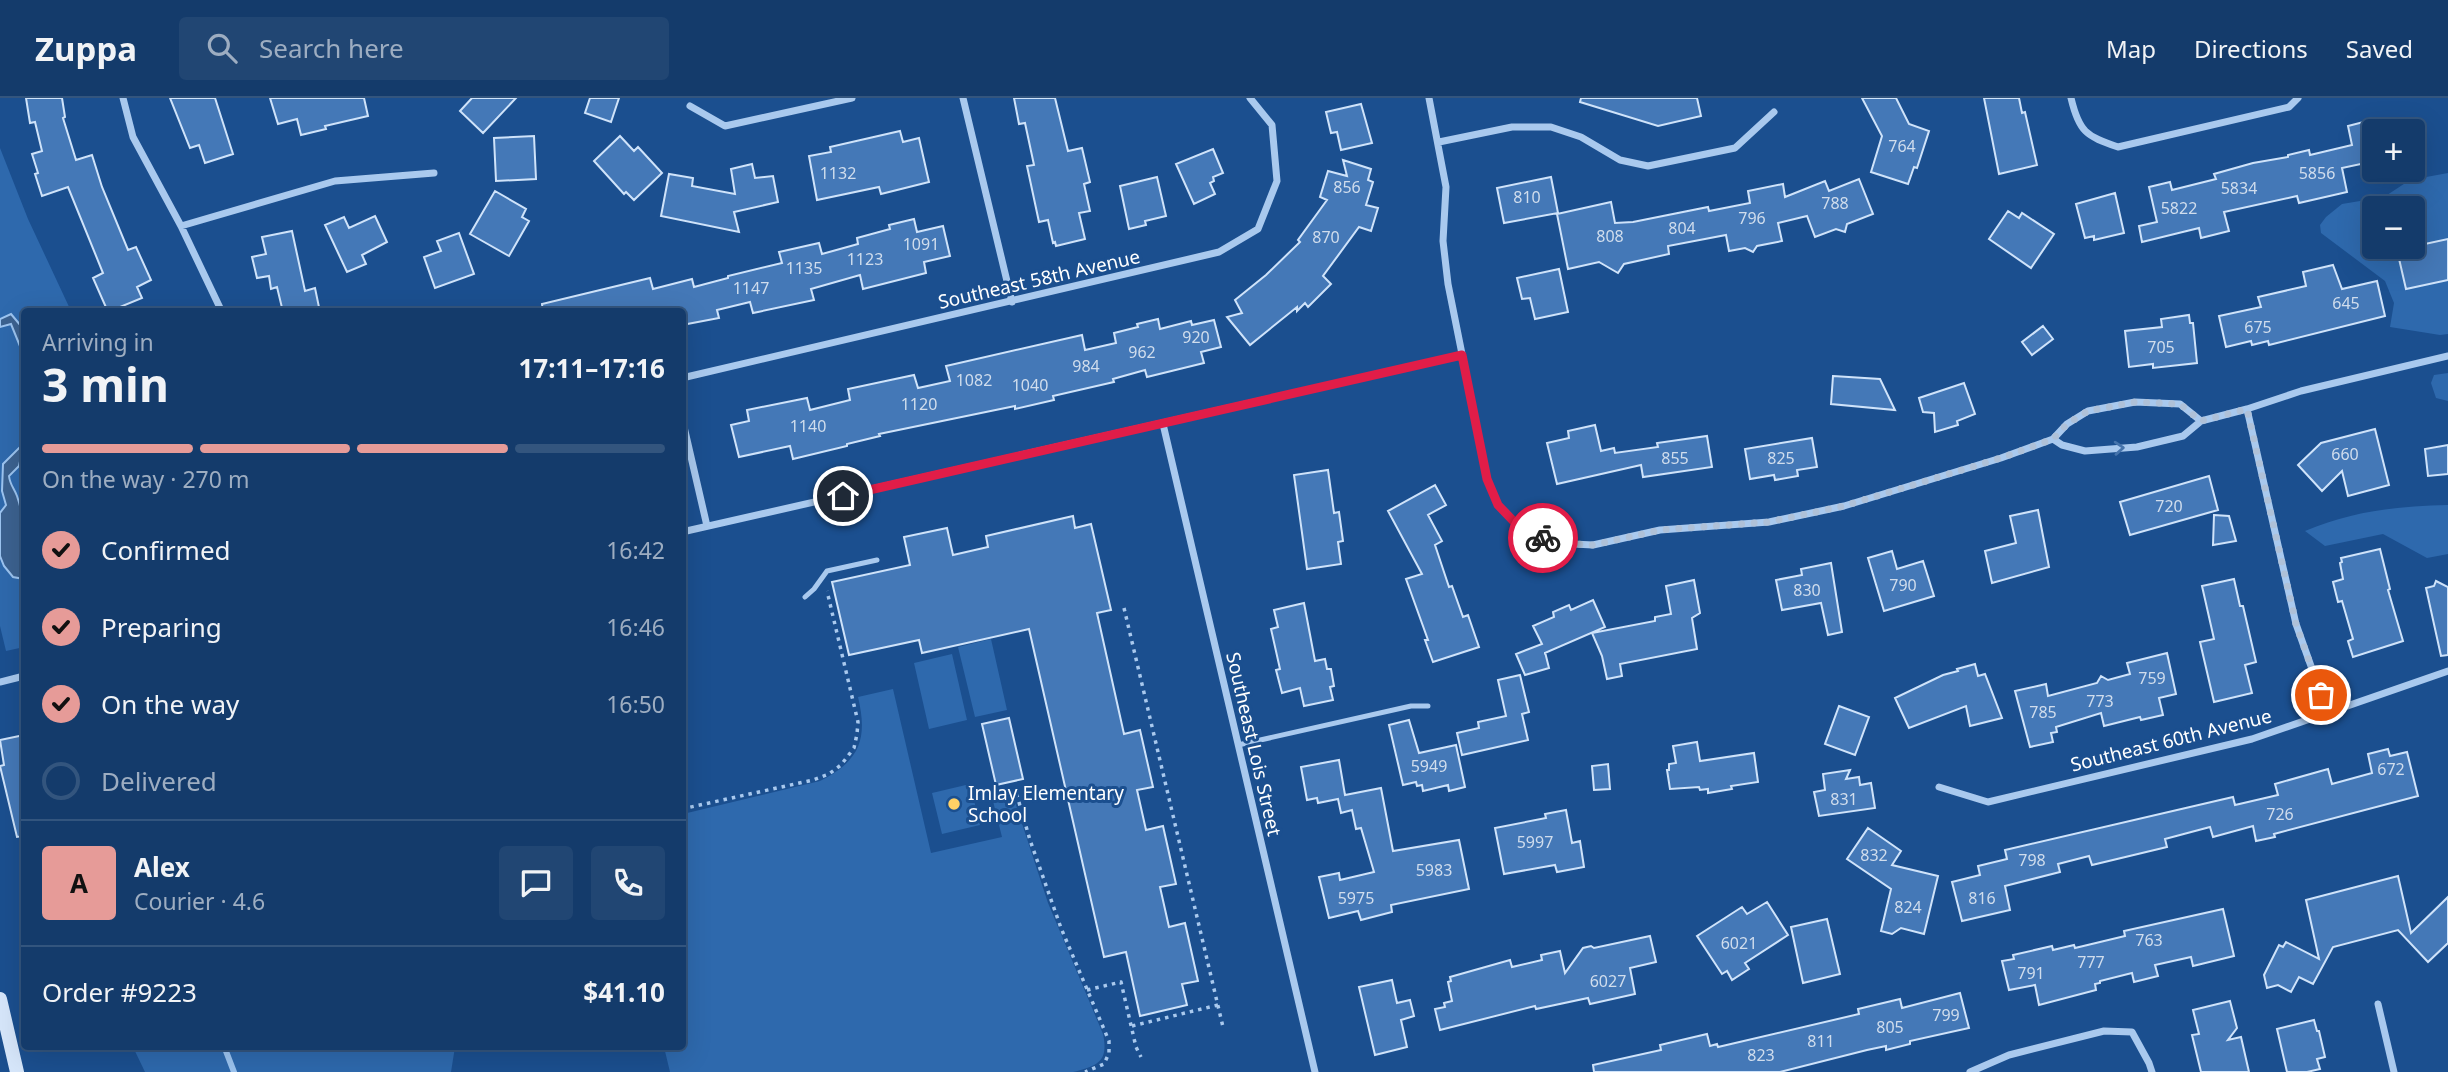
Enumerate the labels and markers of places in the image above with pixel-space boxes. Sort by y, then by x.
pin [813,466,873,526]
pin [2291,665,2351,725]
place label: Imlay Elementary School [968,780,1124,828]
marker: Imlay Elementary School [946,796,962,812]

